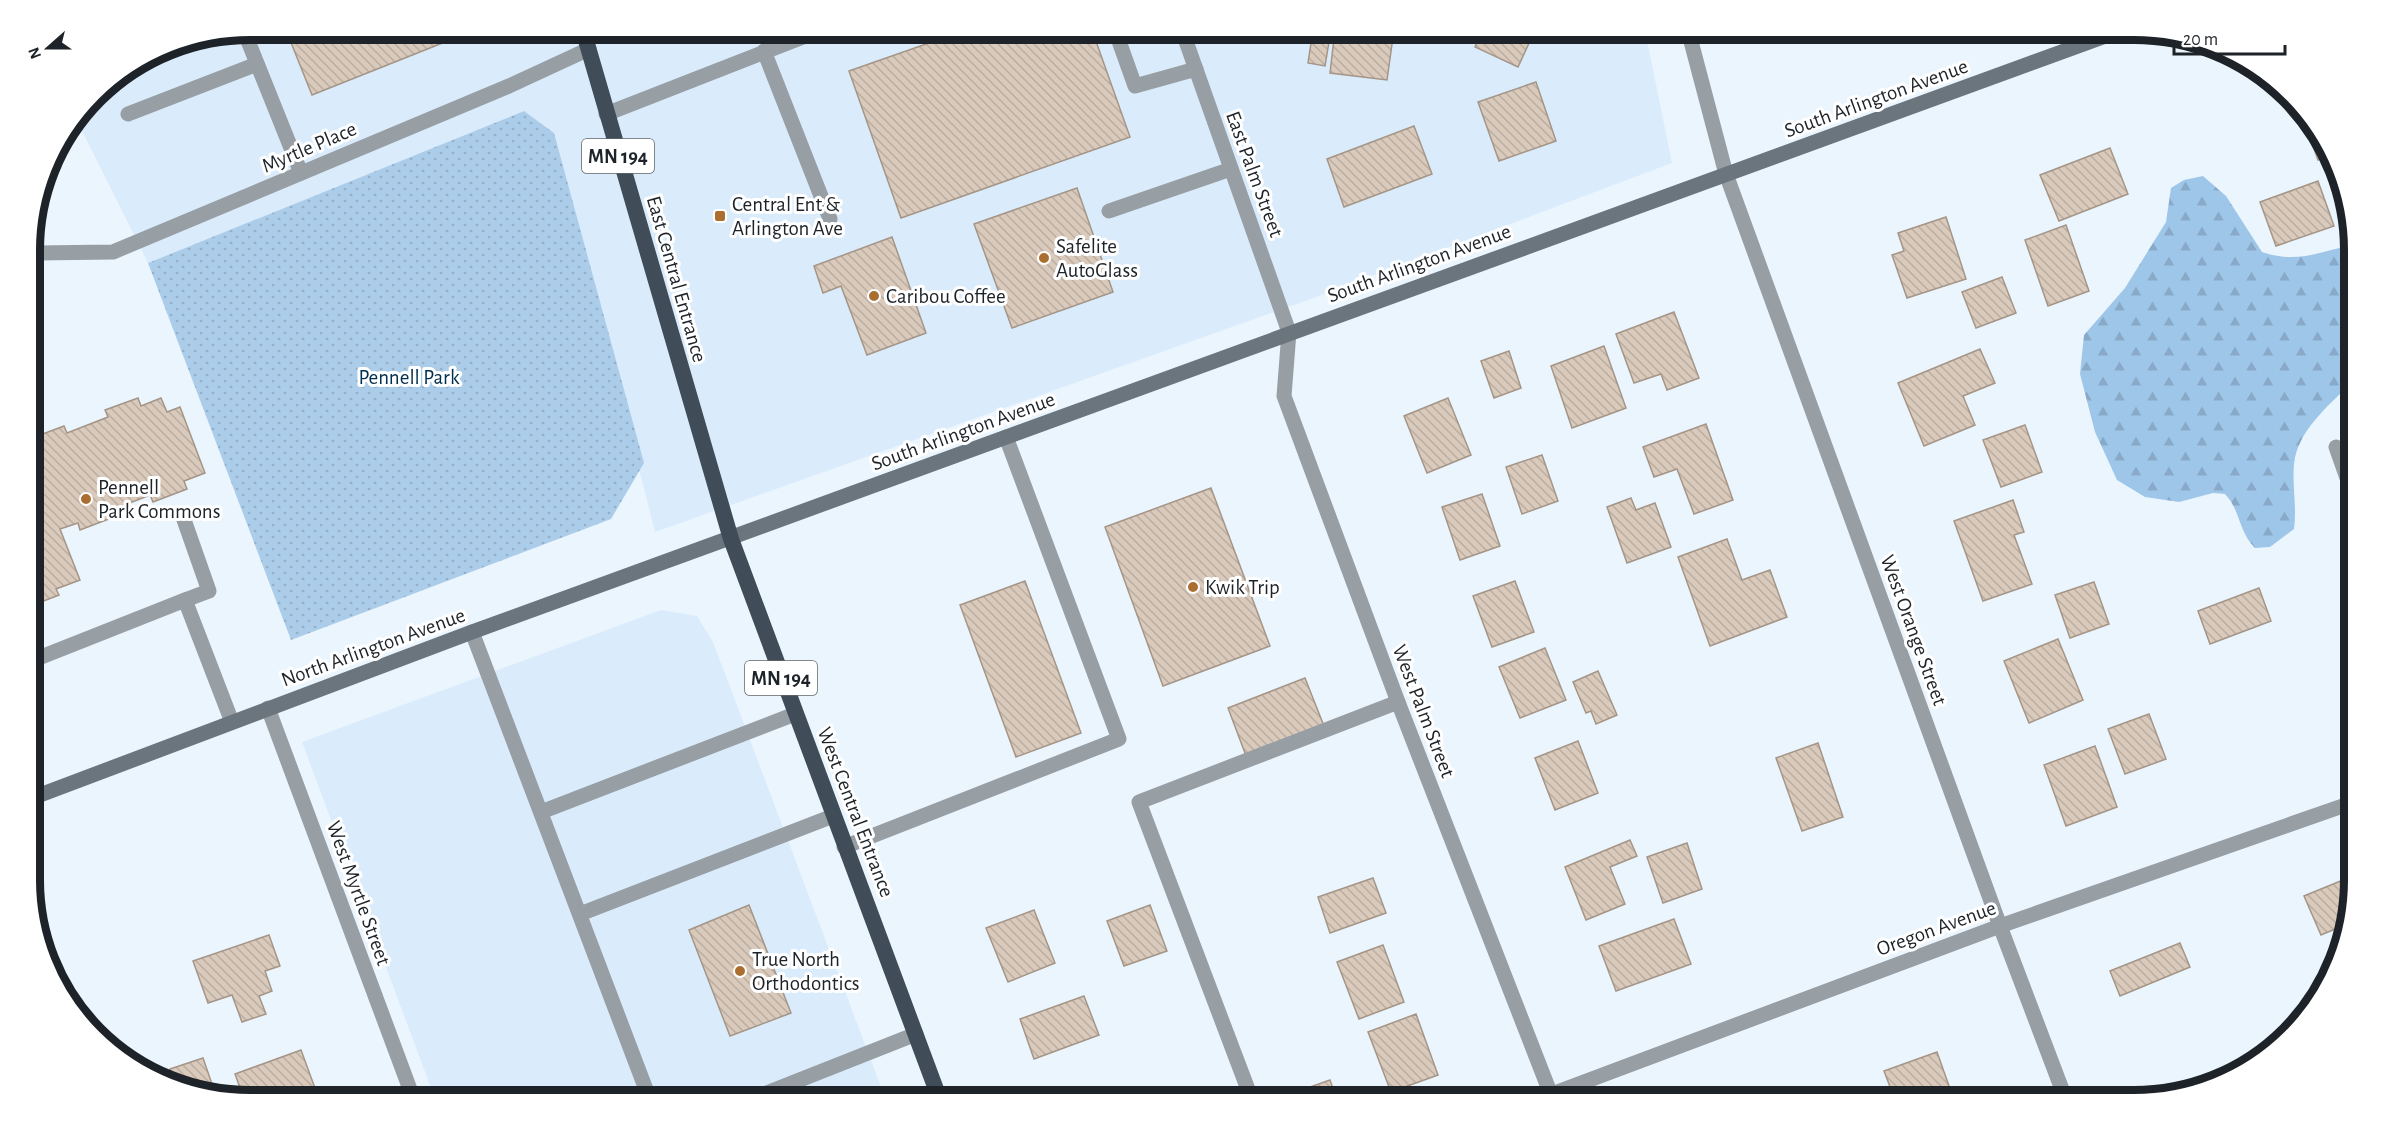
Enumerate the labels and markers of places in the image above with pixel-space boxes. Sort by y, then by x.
place label: Central Ent & Arlington Ave [732,194,843,239]
marker: Central Ent & Arlington Ave [713,209,727,223]
place label: Safelite AutoGlass [1056,236,1138,281]
marker: Safelite AutoGlass [1037,251,1051,265]
place label: Caribou Coffee [886,286,1006,307]
marker: Caribou Coffee [867,289,881,303]
place label: Pennell Park Commons [98,477,220,522]
marker: Pennell Park Commons [79,492,93,506]
place label: Kwik Trip [1205,577,1280,598]
marker: Kwik Trip [1186,580,1200,594]
place label: True North Orthodontics [752,949,860,994]
marker: True North Orthodontics [733,964,747,978]

